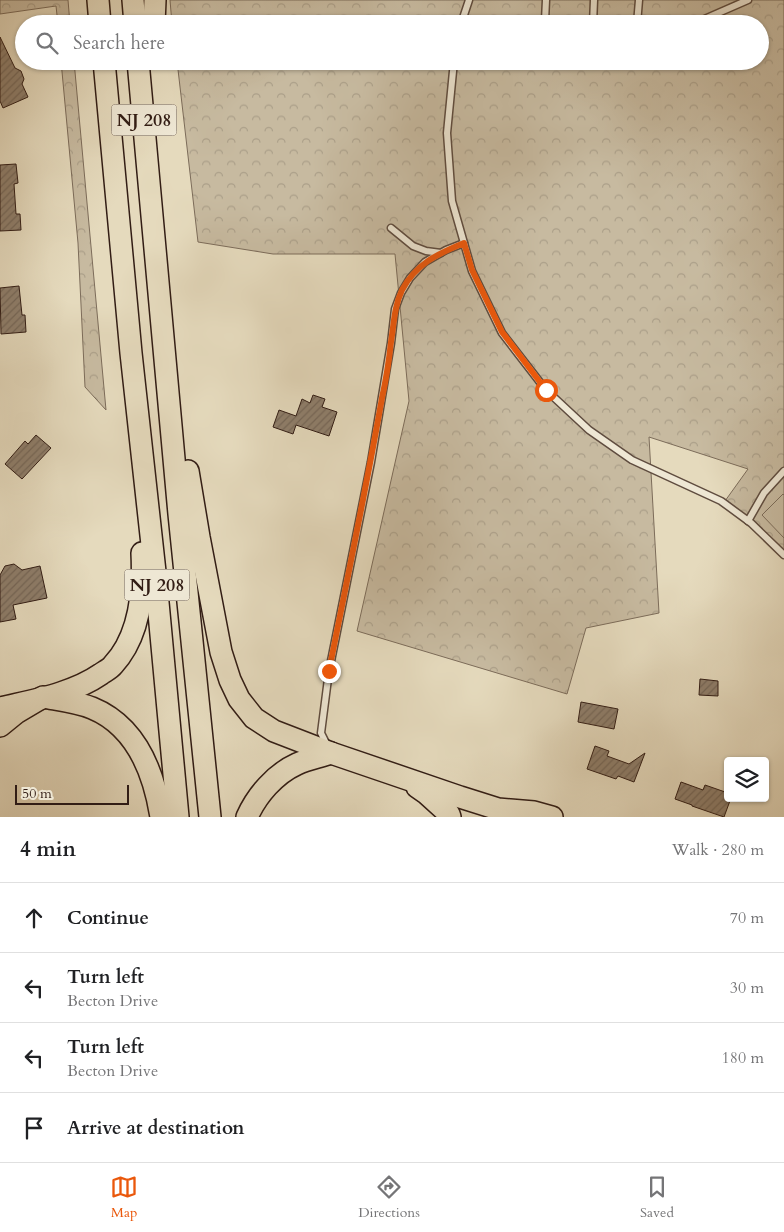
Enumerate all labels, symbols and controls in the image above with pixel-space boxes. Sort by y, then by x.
search box [15,15,769,70]
icon: search [33,29,61,57]
text: Search here [73,30,165,56]
road number: NJ 208 [112,104,176,136]
route start [535,379,558,402]
road number: NJ 208 [124,570,190,600]
route end [318,660,341,683]
map controls [724,757,769,802]
button: layers [724,757,769,802]
scale bar [15,782,129,805]
text: 50 m [22,784,52,803]
text: 4 min [20,835,76,864]
text: Walk · 280 m [672,839,764,861]
icon: ahead [20,904,48,932]
text: Continue [67,905,149,931]
text: 70 m [730,907,764,929]
text: Turn left [67,964,144,990]
icon: left [20,974,48,1002]
text: 30 m [730,977,764,999]
text: Becton Drive [67,990,158,1012]
text: Turn left [67,1034,144,1060]
icon: left [20,1044,48,1072]
text: 180 m [722,1047,764,1069]
text: Becton Drive [67,1060,158,1082]
icon: arrive [20,1114,48,1142]
text: Arrive at destination [67,1115,244,1141]
tab: Map [110,1173,138,1222]
tab: Directions [358,1173,420,1222]
tab: Saved [640,1173,674,1222]

